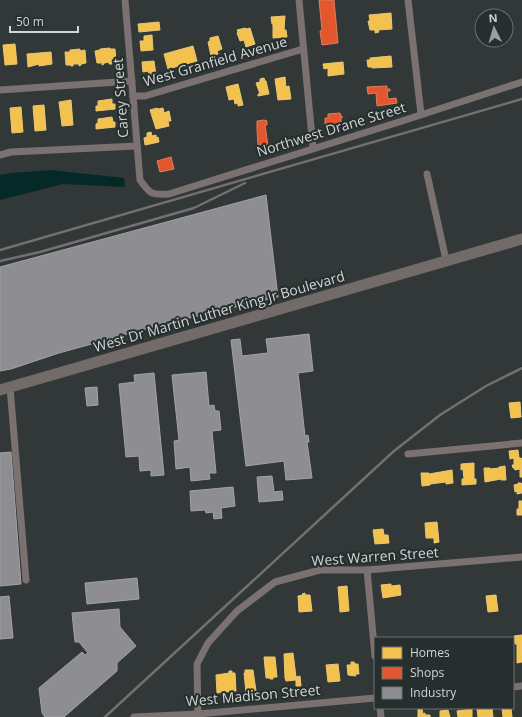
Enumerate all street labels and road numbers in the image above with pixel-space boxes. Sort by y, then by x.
street label: West Granfield Avenue [141,31,289,91]
street label: Carey Street [108,57,132,139]
street label: Northwest Drane Street [254,97,408,161]
street label: West Dr Martin Luther King Jr Boulevard [91,266,347,356]
street label: West Warren Street [311,542,439,570]
street label: West Madison Street [185,680,321,710]

